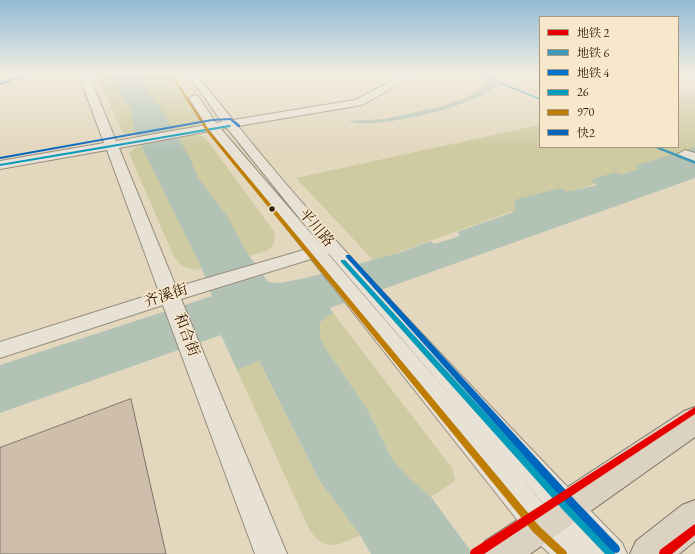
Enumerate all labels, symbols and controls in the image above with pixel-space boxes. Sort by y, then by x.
legend [539,16,679,148]
text: 地铁 2 [577,25,609,41]
text: 地铁 6 [577,45,609,61]
text: 地铁 4 [577,65,609,81]
text: 26 [577,84,589,100]
text: 970 [577,104,594,120]
text: 快2 [577,125,595,141]
unlabelled marker [267,204,277,214]
street label: 平川路 [295,205,337,251]
street label: 齐溪街 [142,280,190,312]
street label: 和合街 [170,311,202,359]

